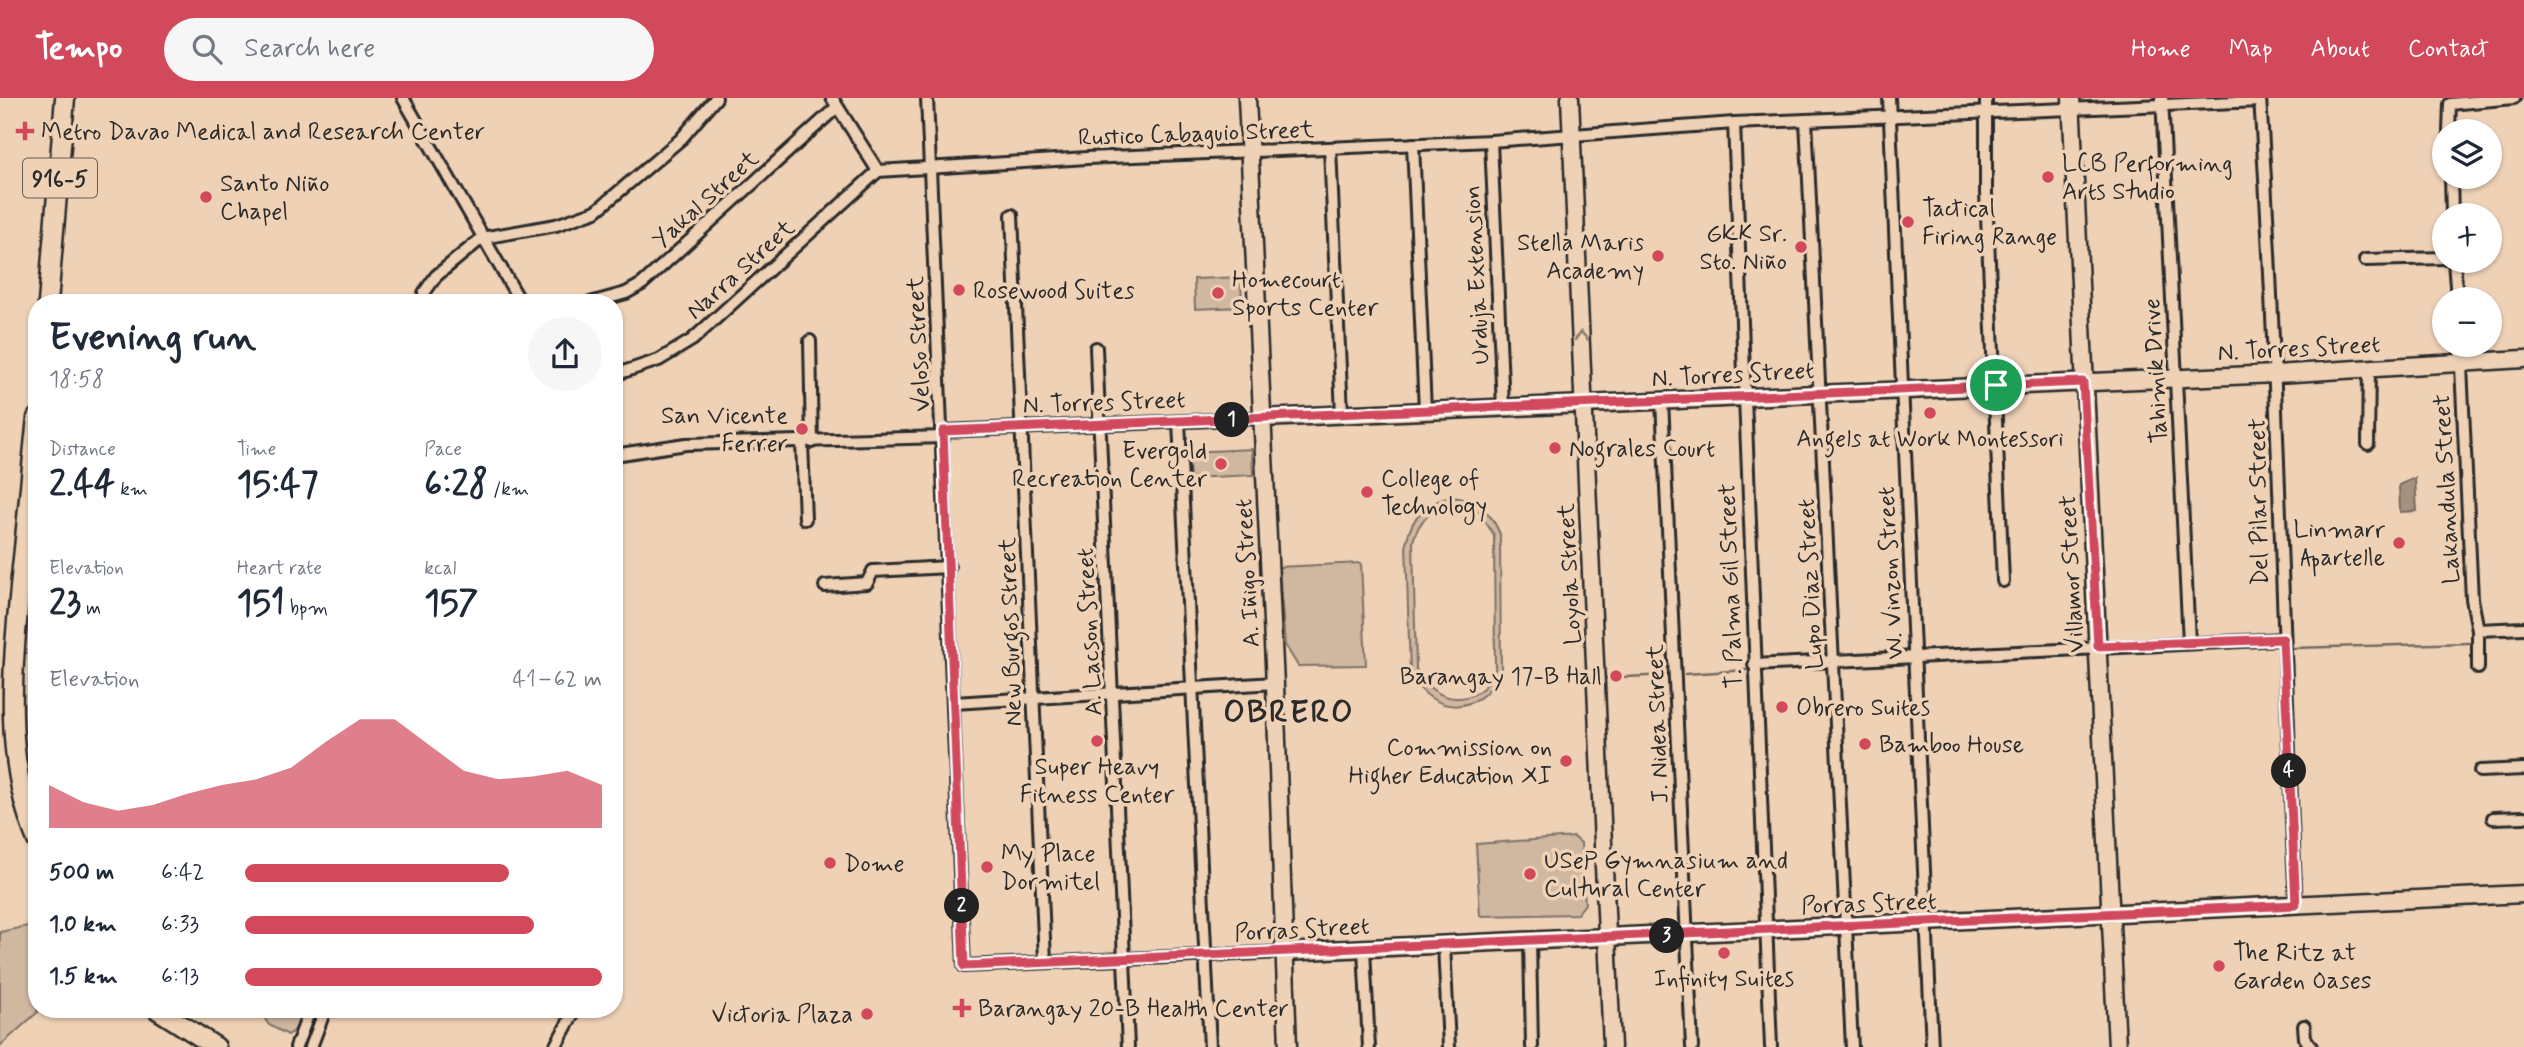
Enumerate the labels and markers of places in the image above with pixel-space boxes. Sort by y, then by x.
place label: Metro Davao Medical and Research Center [41,117,485,148]
marker: Metro Davao Medical and Research Center [15,121,35,141]
place label: LCB Performing Arts Studio [2062,149,2233,208]
place label: Santo Niño Chapel [220,169,330,228]
marker: LCB Performing Arts Studio [2040,169,2056,185]
marker: Santo Niño Chapel [198,189,214,205]
place label: Tactical Firing Range [1922,194,2057,253]
marker: Tactical Firing Range [1900,214,1916,230]
place label: GKK Sr. Sto. Niño [1700,219,1787,278]
place label: Stella Maris Academy [1517,228,1644,287]
marker: GKK Sr. Sto. Niño [1793,239,1809,255]
marker: Stella Maris Academy [1650,248,1666,264]
place label: Homecourt Sports Center [1232,265,1379,324]
place label: Rosewood Suites [973,276,1135,307]
marker: Rosewood Suites [951,282,967,298]
marker: Homecourt Sports Center [1210,285,1226,301]
pin [1966,355,2026,415]
place label: San Vicente Ferrer [661,401,788,460]
pin: 1 [1214,402,1250,438]
marker: Angels at Work Montessori [1922,405,1938,421]
marker: San Vicente Ferrer [794,421,810,437]
place label: Angels at Work Montessori [1796,424,2064,458]
place label: Nograles Court [1569,434,1715,468]
place label: Evergold Recreation Center [1012,436,1207,495]
marker: Nograles Court [1547,440,1563,456]
marker: Evergold Recreation Center [1213,456,1229,472]
place label: College of Technology [1381,464,1487,525]
marker: College of Technology [1359,484,1375,500]
place label: Linmarr Apartelle [2293,515,2385,577]
marker: Linmarr Apartelle [2391,535,2407,551]
place label: Barangay 17-B Hall [1400,662,1602,693]
marker: Barangay 17-B Hall [1608,668,1624,684]
place label: Obrero Suites [1796,693,1930,724]
marker: Obrero Suites [1774,699,1790,715]
place label: Bamboo House [1879,730,2024,761]
marker: Super Heavy Fitness Center [1089,733,1105,749]
place label: Commission on Higher Education XI [1348,733,1552,795]
marker: Bamboo House [1857,736,1873,752]
place label: Super Heavy Fitness Center [1020,752,1175,811]
marker: Commission on Higher Education XI [1558,753,1574,769]
pin: 4 [2272,754,2306,788]
place label: My Place Dormitel [1001,839,1100,898]
place label: USeP Gymnasium and Cultural Center [1544,846,1788,905]
place label: Dome [844,849,905,880]
marker: Dome [822,855,838,871]
marker: My Place Dormitel [979,859,995,875]
marker: USeP Gymnasium and Cultural Center [1522,866,1538,882]
pin: 2 [944,888,979,924]
pin: 3 [1650,918,1684,954]
place label: The Ritz at Garden Oases [2233,938,2372,997]
marker: Infinity Suites [1716,945,1732,961]
marker: The Ritz at Garden Oases [2211,958,2227,974]
place label: Infinity Suites [1654,964,1794,995]
place label: Barangay 20-B Health Center [978,994,1289,1025]
marker: Barangay 20-B Health Center [952,998,972,1018]
place label: Victoria Plaza [712,1000,853,1031]
marker: Victoria Plaza [859,1006,875,1022]

